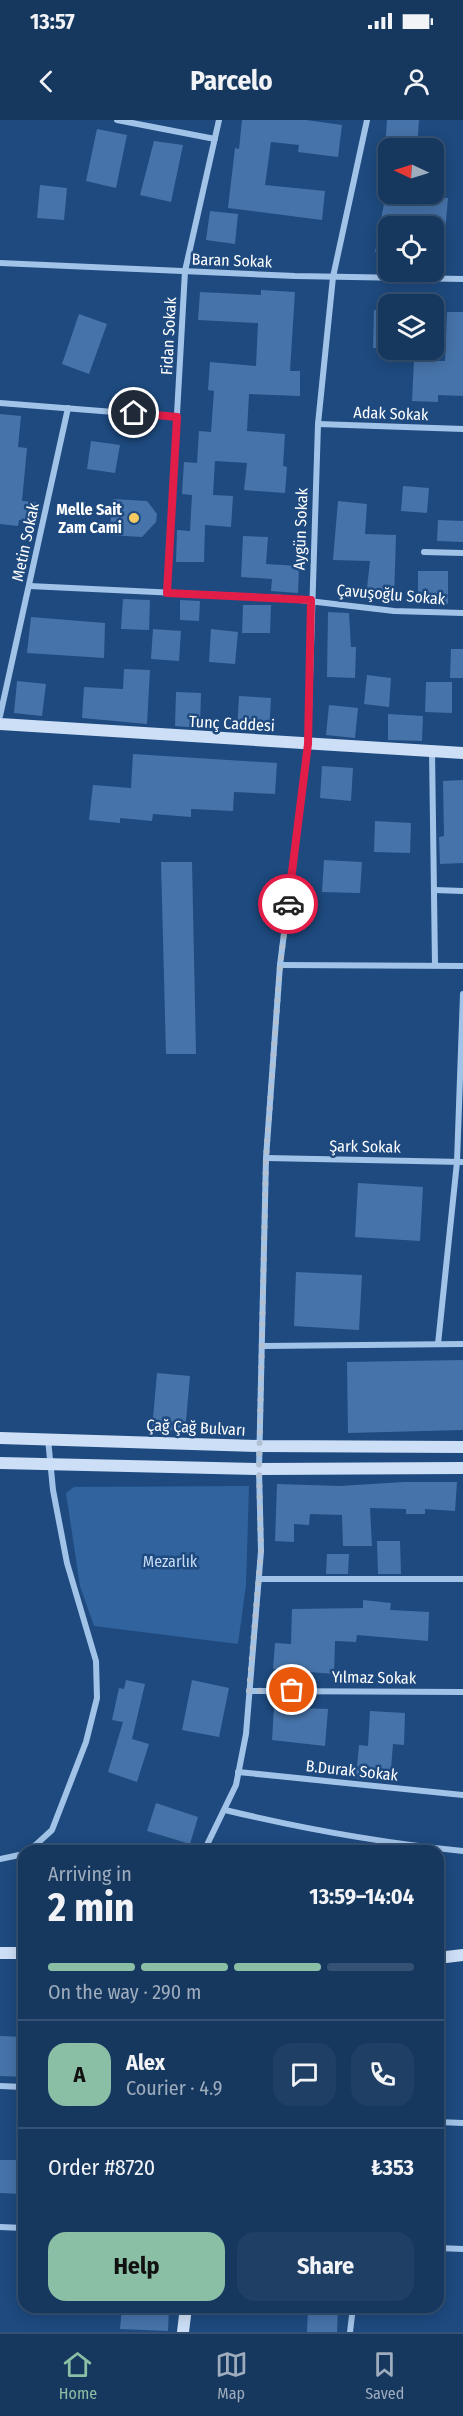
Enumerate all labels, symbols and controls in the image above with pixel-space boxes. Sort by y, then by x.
text: 13:57 [30,8,75,35]
icon: back [30,65,63,98]
text: Parcelo [190,65,273,97]
icon: person [400,65,433,98]
north arrow [378,138,444,204]
map controls [378,138,444,360]
button: locate [378,216,444,282]
street label: Baran Sokak [191,250,273,271]
button: layers [378,294,444,360]
street label: Fidan Sokak [157,296,180,375]
pin [108,387,159,438]
icon: home [117,396,150,429]
street label: Adak Sokak [353,403,429,424]
street label: Aygün Sokak [290,487,311,570]
place label: Melle Sait Zam Cami [56,500,122,537]
street label: Metin Sokak [8,501,43,583]
marker: Melle Sait Zam Cami [127,511,141,525]
street label: Çavuşoğlu Sokak [336,580,447,610]
street label: Tunç Caddesi [189,712,275,735]
courier [258,874,318,934]
icon: car [272,888,305,921]
street label: Şark Sokak [329,1136,401,1157]
street label: Çağ Çağ Bulvarı [146,1415,246,1441]
park label: Mezarlık [143,1552,198,1571]
pin [266,1664,317,1715]
street label: Yılmaz Sokak [332,1667,417,1688]
icon: bag [275,1673,308,1706]
street label: B.Durak Sokak [305,1756,400,1785]
text: Arriving in [48,1862,132,1886]
text: 13:59–14:04 [309,1883,414,1910]
text: 2 min [48,1885,134,1931]
text: On the way · 290 m [48,1980,201,2004]
button: chat [273,2043,336,2106]
button: phone [351,2043,414,2106]
text: Alex [126,2049,165,2076]
text: A [74,2061,85,2088]
text: Courier · 4.9 [126,2076,222,2100]
text: Order #8720 [48,2154,155,2181]
text: ₺353 [371,2154,414,2181]
button: Help [48,2232,225,2301]
button: Share [237,2232,414,2301]
tab: Home [59,2348,97,2403]
tab: Map [215,2348,248,2403]
tab: Saved [365,2348,404,2403]

